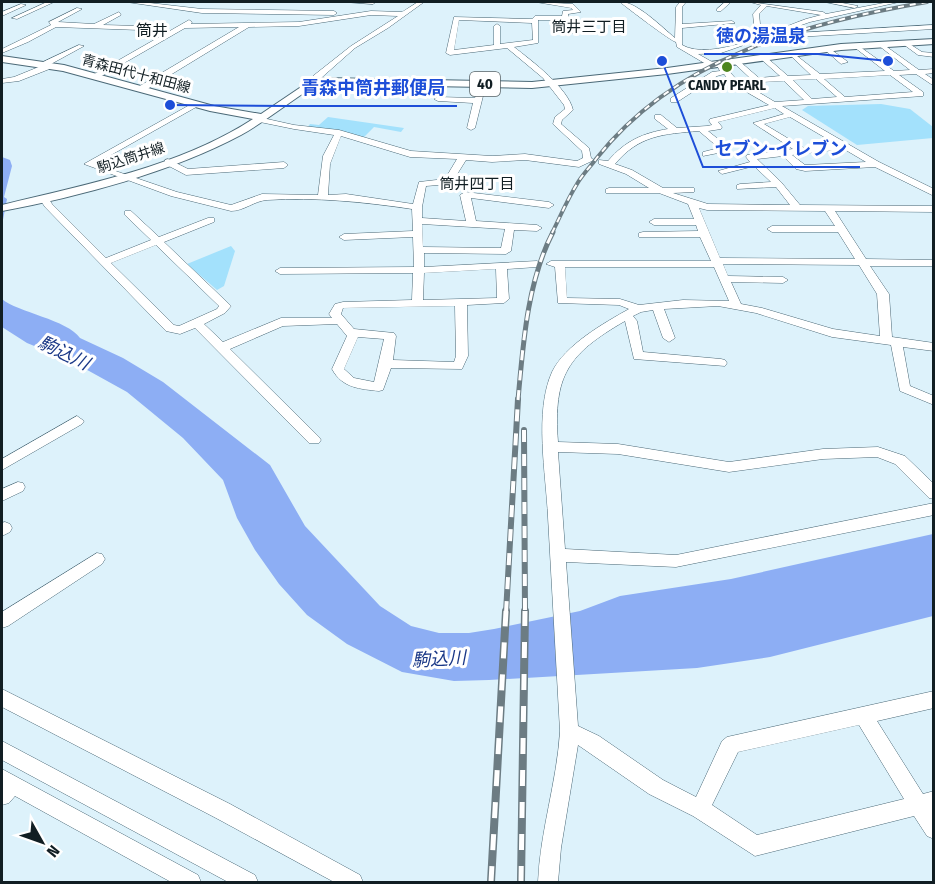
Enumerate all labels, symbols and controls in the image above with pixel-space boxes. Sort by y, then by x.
district label: 筒井三丁目 [551,18,627,36]
callout: 徳の湯温泉 [704,18,818,54]
district label: 筒井 [136,21,168,40]
text: 徳の湯温泉 [716,25,806,47]
street label: 青森田代十和田線 [80,51,192,97]
marker: CANDY PEARL [720,60,734,74]
callout: 青森中筒井郵便局 [289,70,457,106]
road number: 40 [470,72,500,96]
text: 青森中筒井郵便局 [301,77,445,99]
place label: CANDY PEARL [688,77,766,94]
callout: セブン-イレブン [703,131,860,167]
text: セブン-イレブン [715,138,847,160]
street label: 駒込筒井線 [95,139,167,177]
district label: 筒井四丁目 [439,175,515,193]
water label: 駒込川 [35,331,95,376]
water label: 駒込川 [411,646,469,671]
north arrow [12,812,72,872]
text: N [43,842,63,861]

